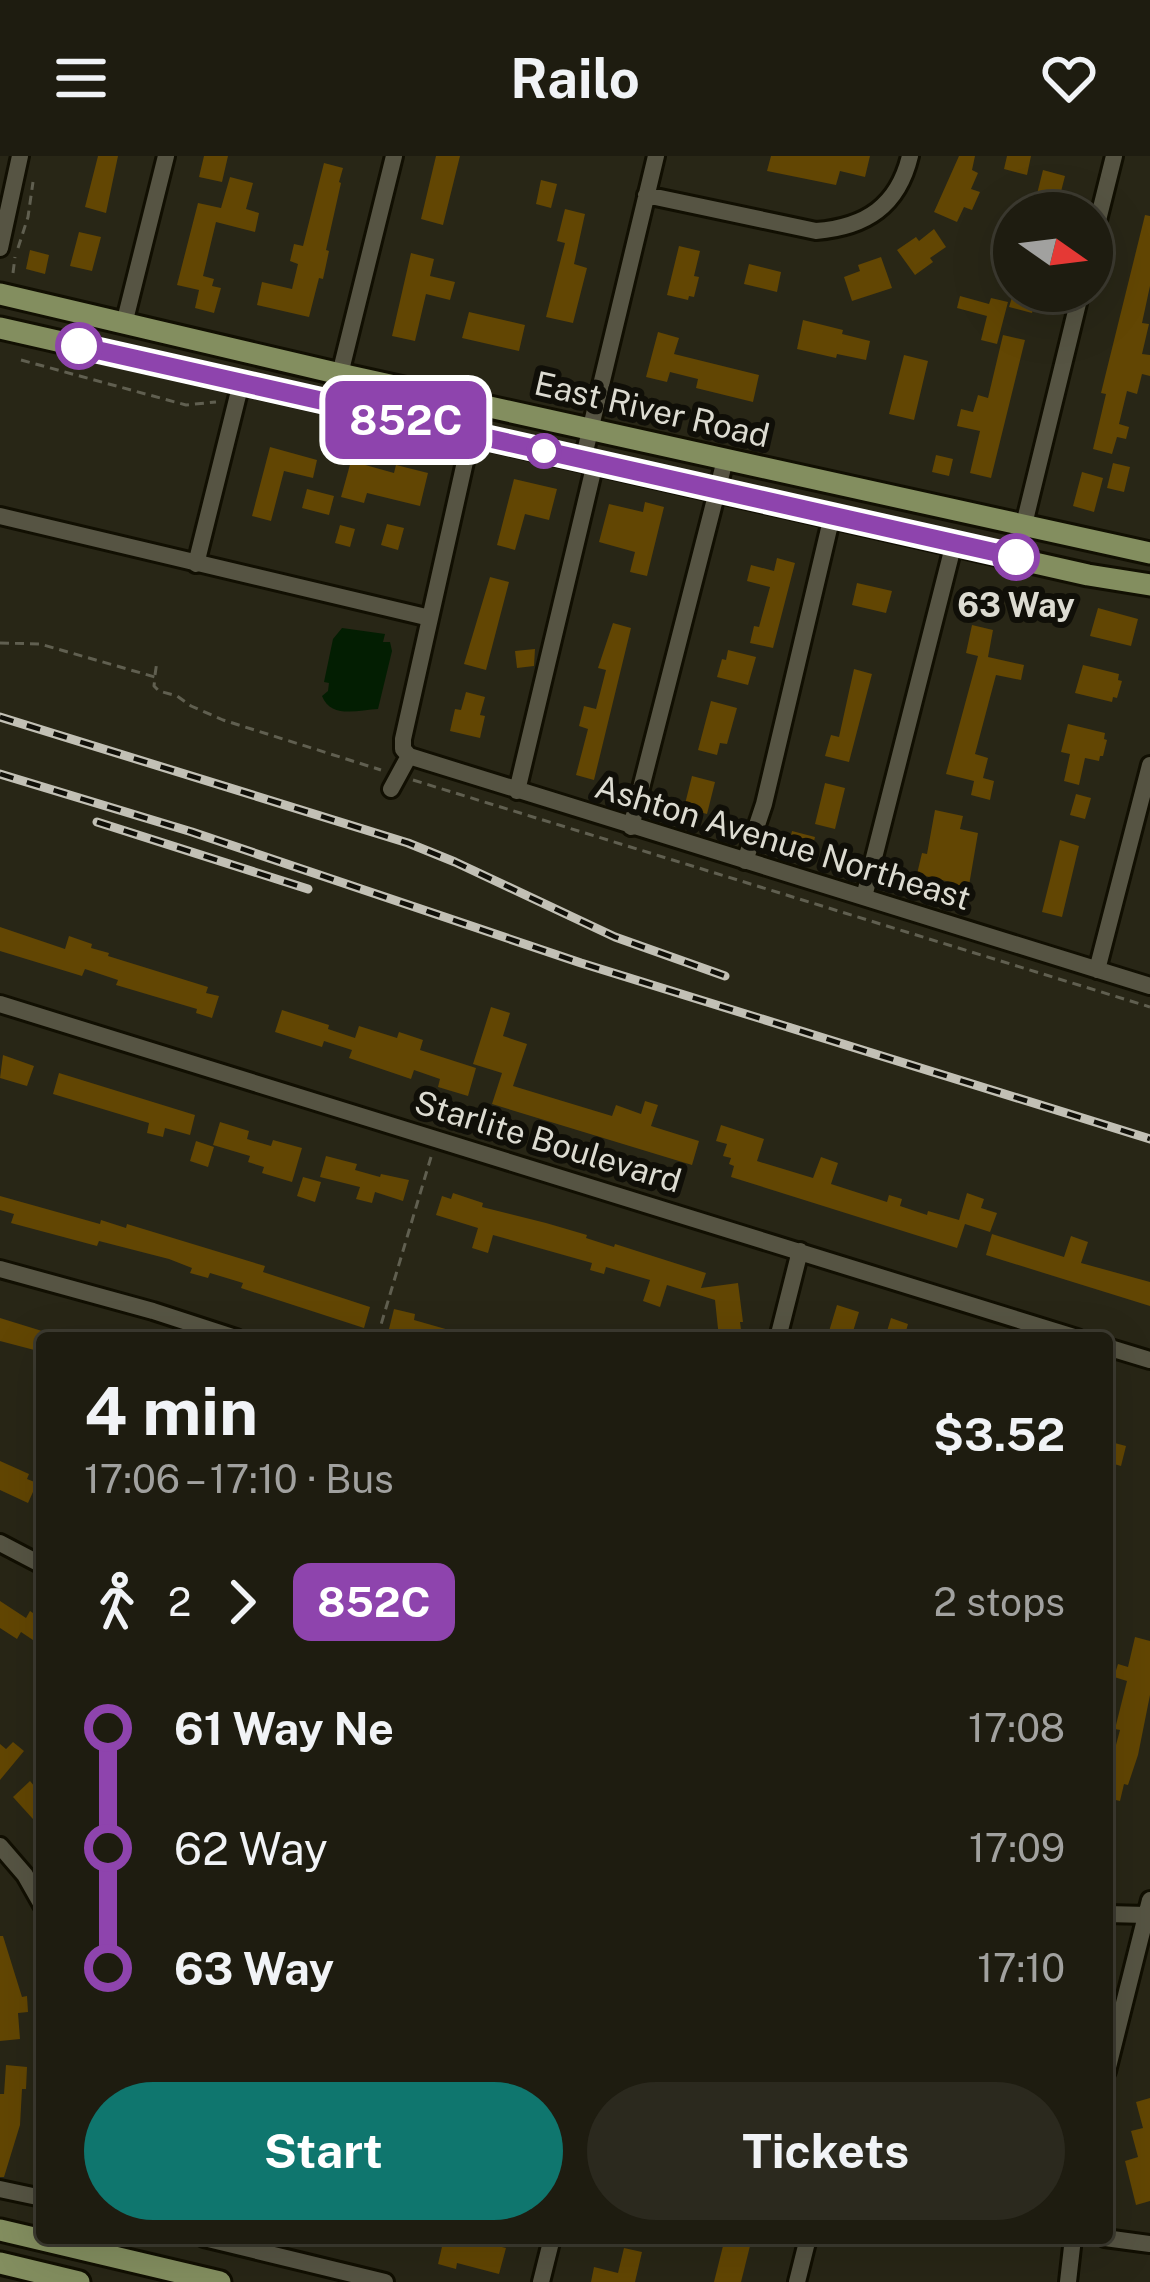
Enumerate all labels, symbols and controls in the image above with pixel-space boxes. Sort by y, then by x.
icon: menu [48,45,114,111]
icon: heart [1036,45,1102,111]
text: Railo [510,47,640,110]
north arrow [993,192,1113,312]
map controls [993,192,1113,312]
unlabelled marker [57,324,101,368]
street label: East River Road [531,364,773,454]
line badge: 852C [322,381,490,459]
text: 852C [349,395,463,444]
unlabelled marker [528,435,560,467]
marker: 63 Way [994,535,1038,579]
place label: 63 Way [957,586,1075,624]
street label: Ashton Avenue Northeast [591,767,975,917]
street label: Starlite Boulevard [410,1082,686,1200]
text: 4 min [84,1372,258,1450]
text: $3.52 [933,1408,1065,1461]
text: 17:06 – 17:10 · Bus [84,1456,394,1502]
icon: walk [84,1569,150,1635]
icon: forward [209,1569,275,1635]
text: 852C [317,1577,431,1626]
text: 2 [168,1579,191,1625]
text: 2 stops [933,1579,1065,1625]
text: 61 Way Ne [174,1702,394,1755]
text: 17:08 [968,1705,1065,1751]
text: 62 Way [174,1822,328,1875]
text: 17:09 [969,1825,1065,1871]
text: 63 Way [174,1942,334,1995]
text: 17:10 [977,1945,1065,1991]
button: Start [84,2082,563,2220]
button: Tickets [587,2082,1065,2220]

